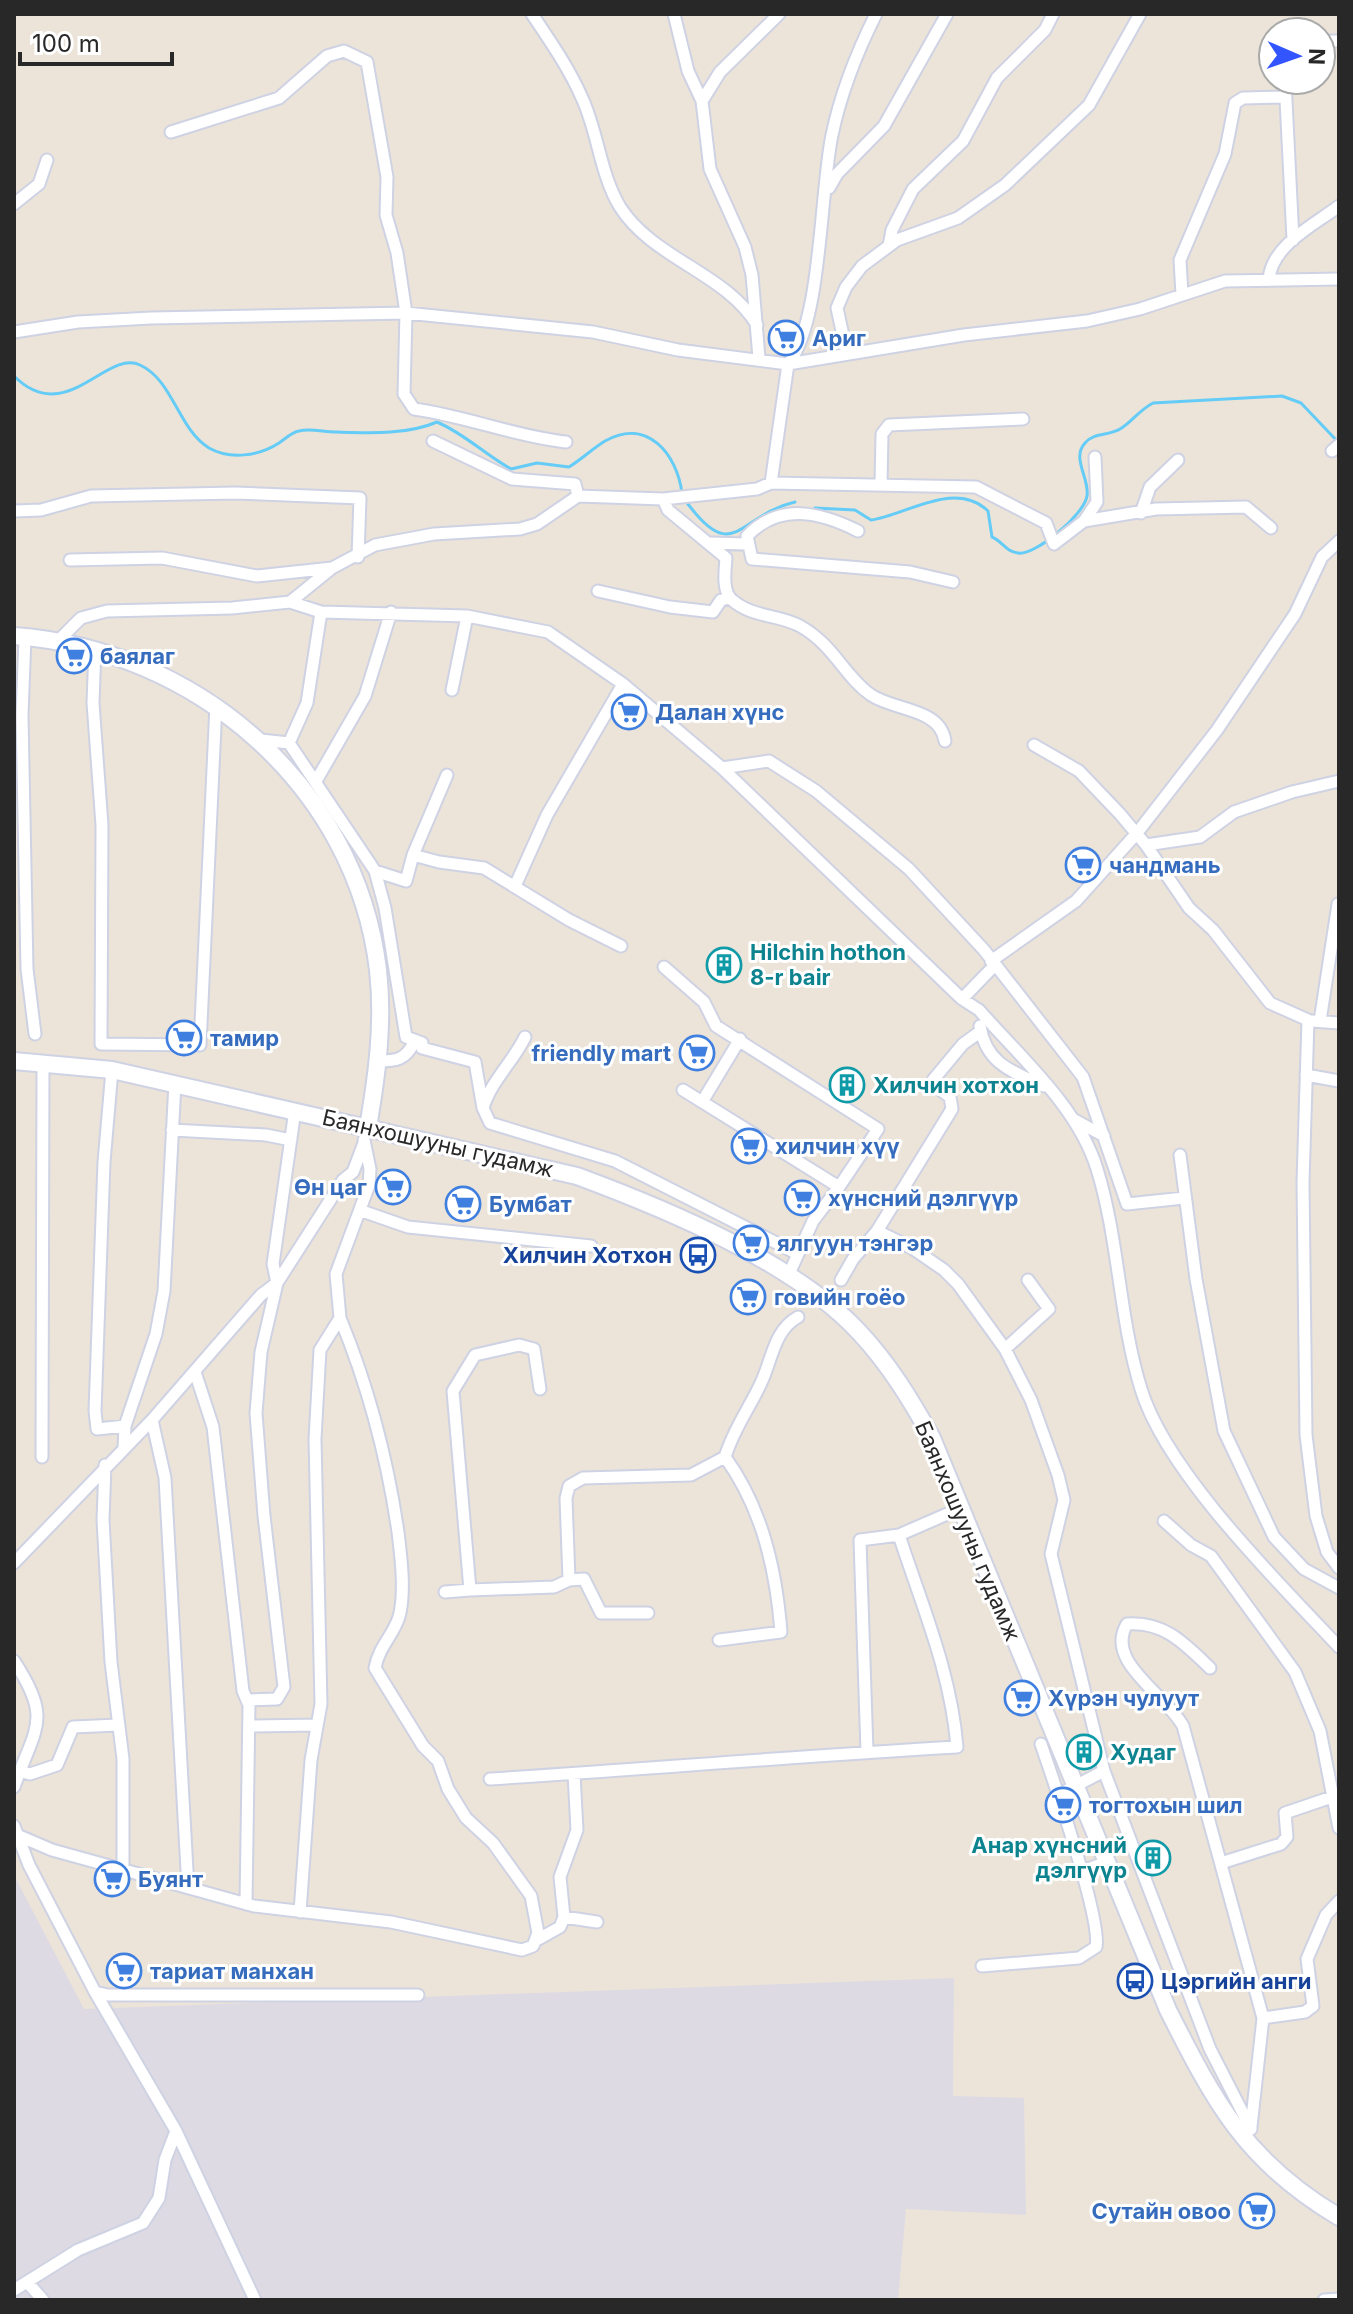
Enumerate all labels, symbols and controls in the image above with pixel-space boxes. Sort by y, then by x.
scale bar [20,16,172,66]
north arrow [1257,16,1337,96]
text: 100 m [32,29,100,58]
text: N [1304,48,1330,66]
supermarket icon: Ариг [767,319,805,357]
place label: Ариг [812,325,866,351]
supermarket icon: баялаг [55,637,93,675]
place label: баялаг [100,643,175,669]
supermarket icon: Далан хүнс [610,693,648,731]
place label: Далан хүнс [655,699,784,725]
supermarket icon: чандмань [1064,846,1102,884]
place label: чандмань [1109,852,1221,878]
place label: Hilchin hothon 8-r bair [750,939,906,990]
building icon: Hilchin hothon 8-r bair [705,946,743,984]
supermarket icon: тамир [165,1019,203,1057]
place label: тамир [210,1025,279,1051]
supermarket icon: friendly mart [678,1034,716,1072]
place label: friendly mart [532,1040,671,1066]
building icon: Хилчин хотхон [828,1066,866,1104]
place label: Хилчин хотхон [873,1072,1039,1098]
street label: Баянхошууны гудамж [320,1104,556,1182]
supermarket icon: хилчин хүү [730,1127,768,1165]
place label: хилчин хүү [775,1133,900,1159]
supermarket icon: Өн цаг [374,1168,412,1206]
place label: Өн цаг [294,1174,367,1200]
supermarket icon: хүнсний дэлгүүр [783,1179,821,1217]
supermarket icon: Бумбат [444,1185,482,1223]
place label: хүнсний дэлгүүр [828,1185,1018,1211]
place label: Бумбат [489,1191,572,1217]
supermarket icon: ялгуун тэнгэр [732,1224,770,1262]
place label: ялгуун тэнгэр [777,1230,933,1256]
bus stop icon: Хилчин Хотхон [679,1236,717,1274]
place label: Хилчин Хотхон [503,1242,672,1268]
supermarket icon: говийн гоёо [729,1278,767,1316]
place label: говийн гоёо [774,1284,905,1310]
street label: Баянхошууны гудамж [910,1417,1026,1645]
supermarket icon: Хүрэн чулуут [1003,1679,1041,1717]
place label: Хүрэн чулуут [1048,1685,1199,1711]
building icon: Худаг [1065,1733,1103,1771]
place label: Худаг [1110,1739,1176,1765]
supermarket icon: тогтохын шил [1044,1786,1082,1824]
place label: тогтохын шил [1089,1792,1243,1818]
place label: Анар хүнсний дэлгүүр [971,1832,1127,1883]
building icon: Анар хүнсний дэлгүүр [1134,1839,1172,1877]
supermarket icon: Буянт [93,1860,131,1898]
place label: Буянт [138,1866,203,1892]
supermarket icon: тариат манхан [105,1952,143,1990]
place label: тариат манхан [150,1958,314,1984]
bus stop icon: Цэргийн анги [1116,1962,1154,2000]
place label: Цэргийн анги [1161,1968,1311,1994]
supermarket icon: Сутайн овоо [1238,2192,1276,2230]
place label: Сутайн овоо [1092,2198,1231,2224]

